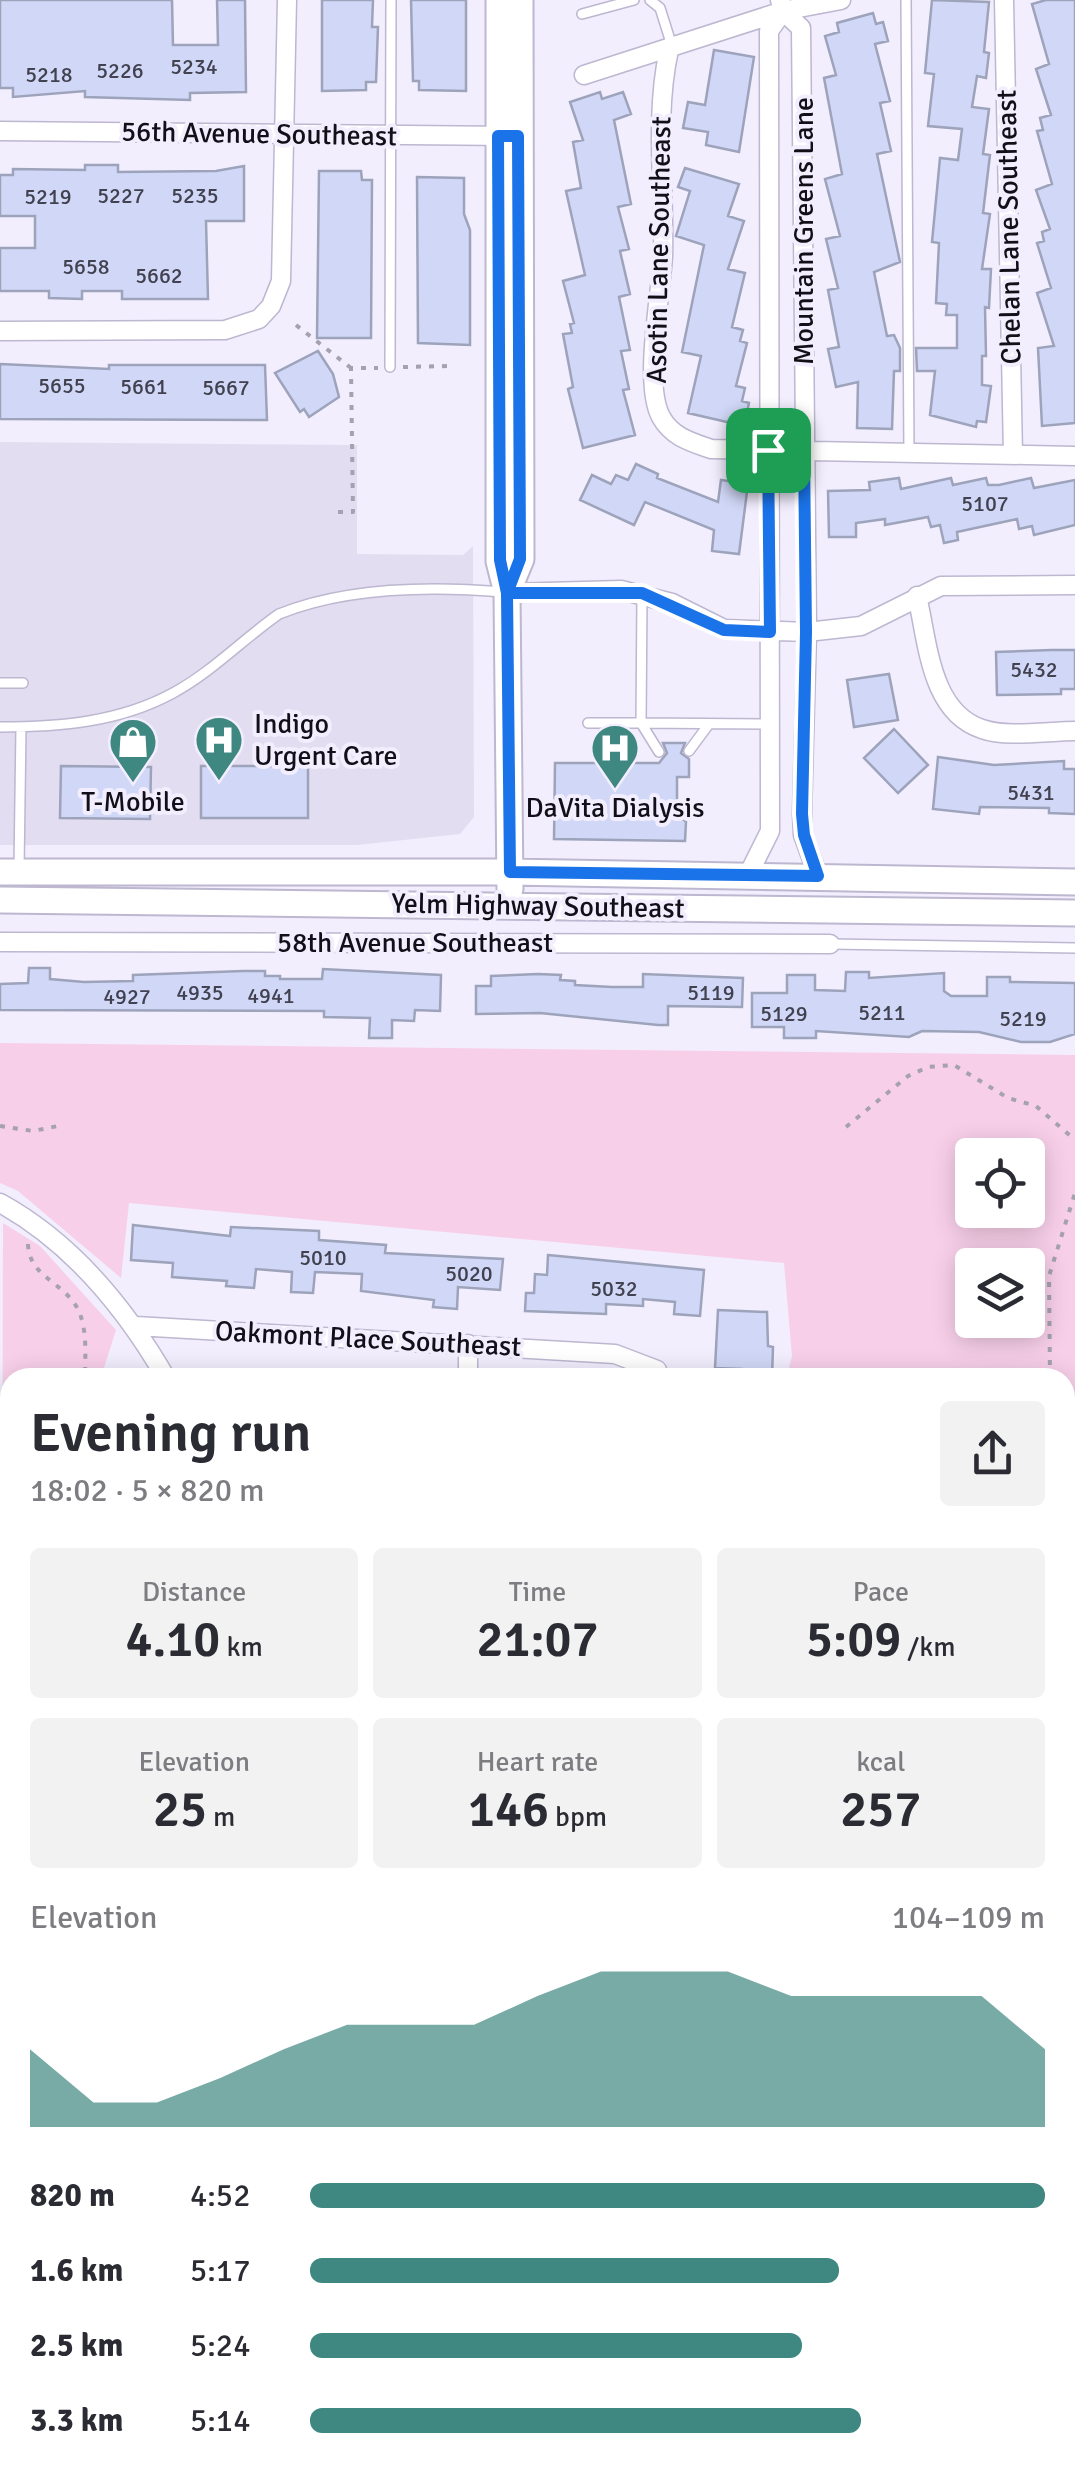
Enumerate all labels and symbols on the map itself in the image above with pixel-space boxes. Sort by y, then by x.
house number: 5234 [170,53,218,80]
house number: 5226 [96,57,144,84]
house number: 5218 [25,61,73,88]
street label: Chelan Lane Southeast [990,89,1028,365]
street label: Mountain Greens Lane [787,97,821,365]
street label: 56th Avenue Southeast [121,115,397,153]
street label: Asotin Lane Southeast [640,116,678,384]
house number: 5227 [97,182,145,209]
house number: 5235 [171,182,219,209]
house number: 5219 [24,183,72,210]
house number: 5658 [62,253,110,280]
house number: 5662 [135,262,183,289]
house number: 5655 [38,372,86,399]
house number: 5661 [120,373,168,400]
house number: 5667 [202,374,250,401]
pin [726,408,811,493]
house number: 5107 [961,490,1009,517]
house number: 5432 [1010,656,1058,683]
place label: Indigo Urgent Care [254,707,398,773]
hospital icon: Indigo Urgent Care [193,714,245,782]
shop icon: T-Mobile [107,716,159,784]
hospital icon: DaVita Dialysis [589,722,641,790]
house number: 5431 [1007,779,1055,806]
place label: T-Mobile [81,785,185,819]
place label: DaVita Dialysis [526,791,704,825]
street label: Yelm Highway Southeast [391,886,685,926]
street label: 58th Avenue Southeast [277,926,553,960]
house number: 4935 [176,979,224,1006]
house number: 5119 [687,979,735,1006]
house number: 4941 [247,982,295,1009]
house number: 4927 [103,983,151,1010]
house number: 5211 [858,999,906,1026]
house number: 5129 [760,1000,808,1027]
house number: 5219 [999,1005,1047,1032]
house number: 5010 [299,1244,347,1271]
house number: 5020 [445,1260,493,1287]
house number: 5032 [590,1275,638,1302]
street label: Oakmont Place Southeast [214,1314,522,1364]

